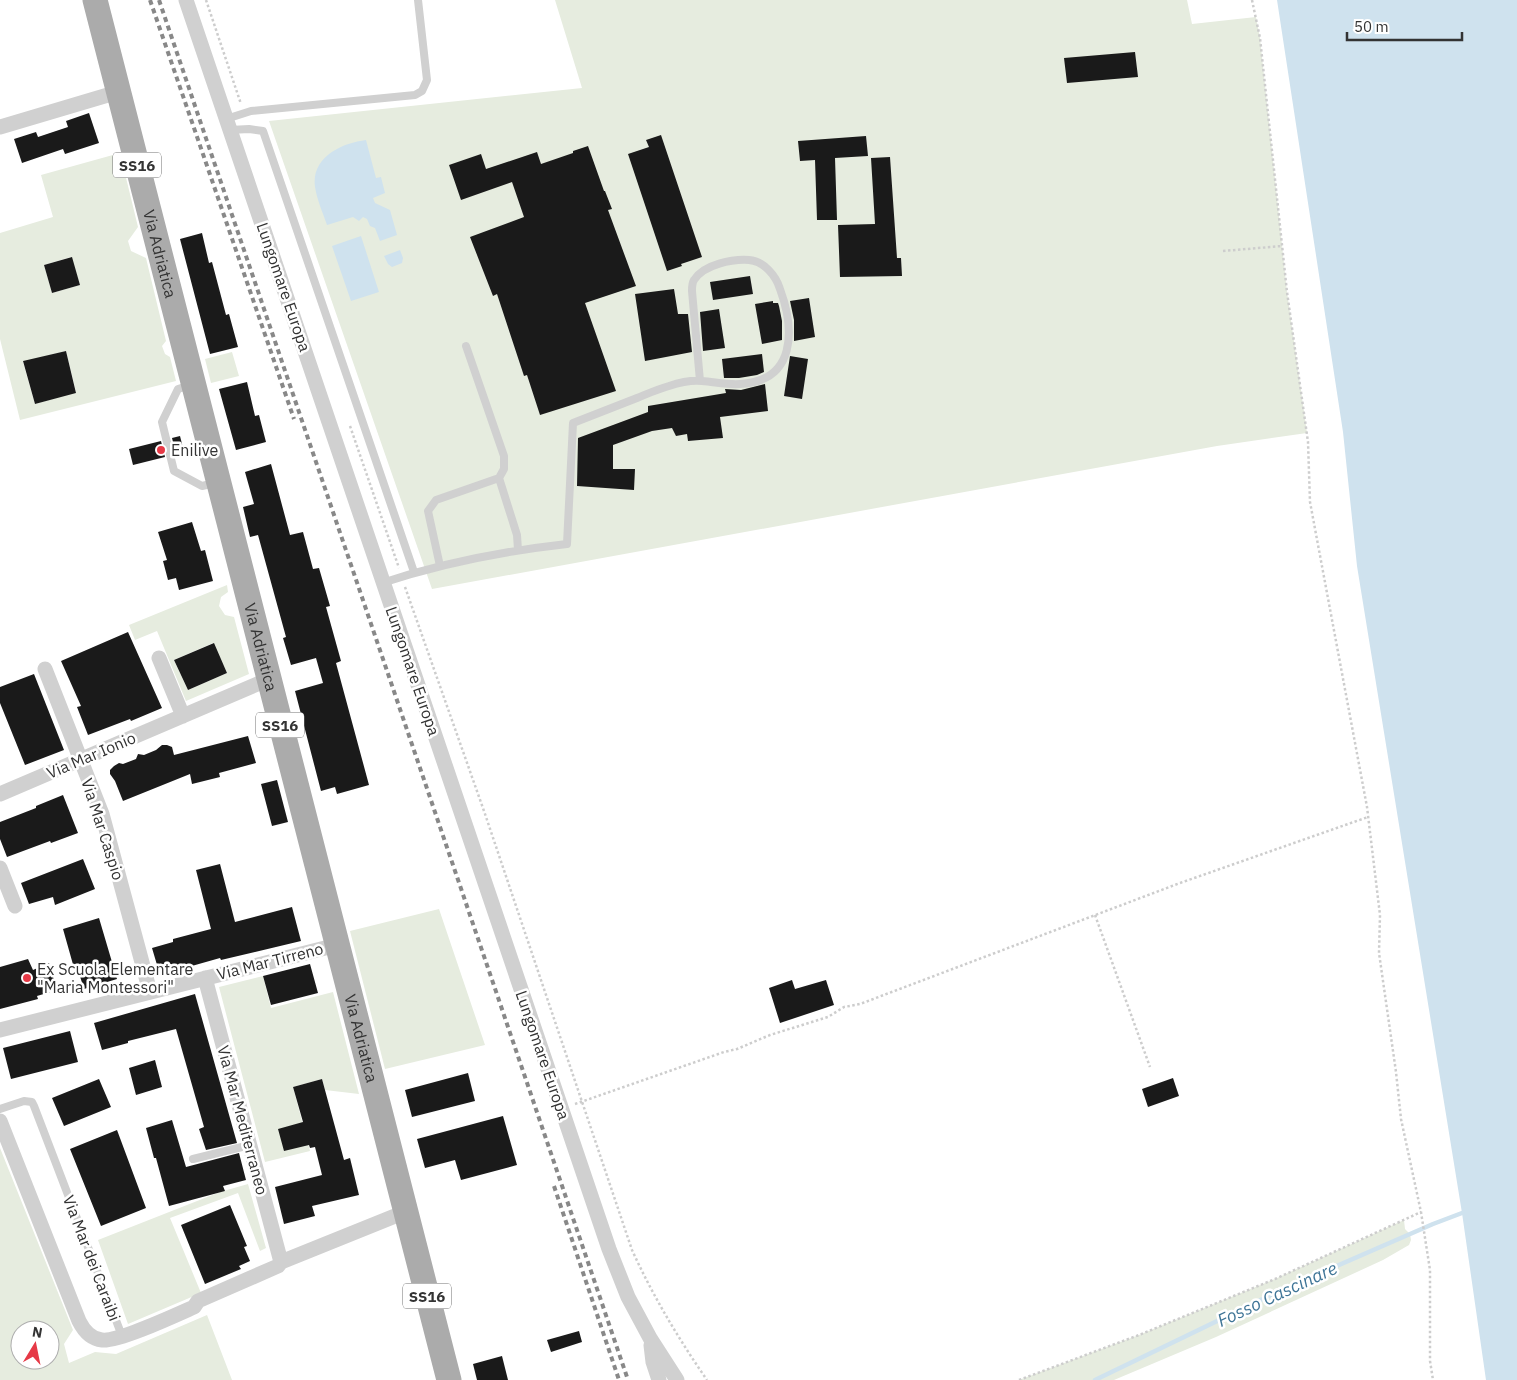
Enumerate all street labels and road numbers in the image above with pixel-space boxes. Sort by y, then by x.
road number: SS16 [113,152,161,178]
street label: Via Adriatica [139,208,181,300]
street label: Lungomare Europa [253,220,316,355]
street label: Via Adriatica [240,601,282,694]
street label: Lungomare Europa [382,604,445,739]
road number: SS16 [256,712,304,738]
street label: Via Mar Ionio [44,727,138,783]
street label: Via Mar Caspio [77,776,129,882]
street label: Via Mar Tirreno [215,938,325,984]
street label: Lungomare Europa [512,988,575,1123]
street label: Via Adriatica [340,992,382,1085]
street label: Via Mar Mediterraneo [213,1043,273,1197]
street label: Via Mar dei Caraibi [59,1192,125,1324]
road number: SS16 [403,1284,451,1308]

